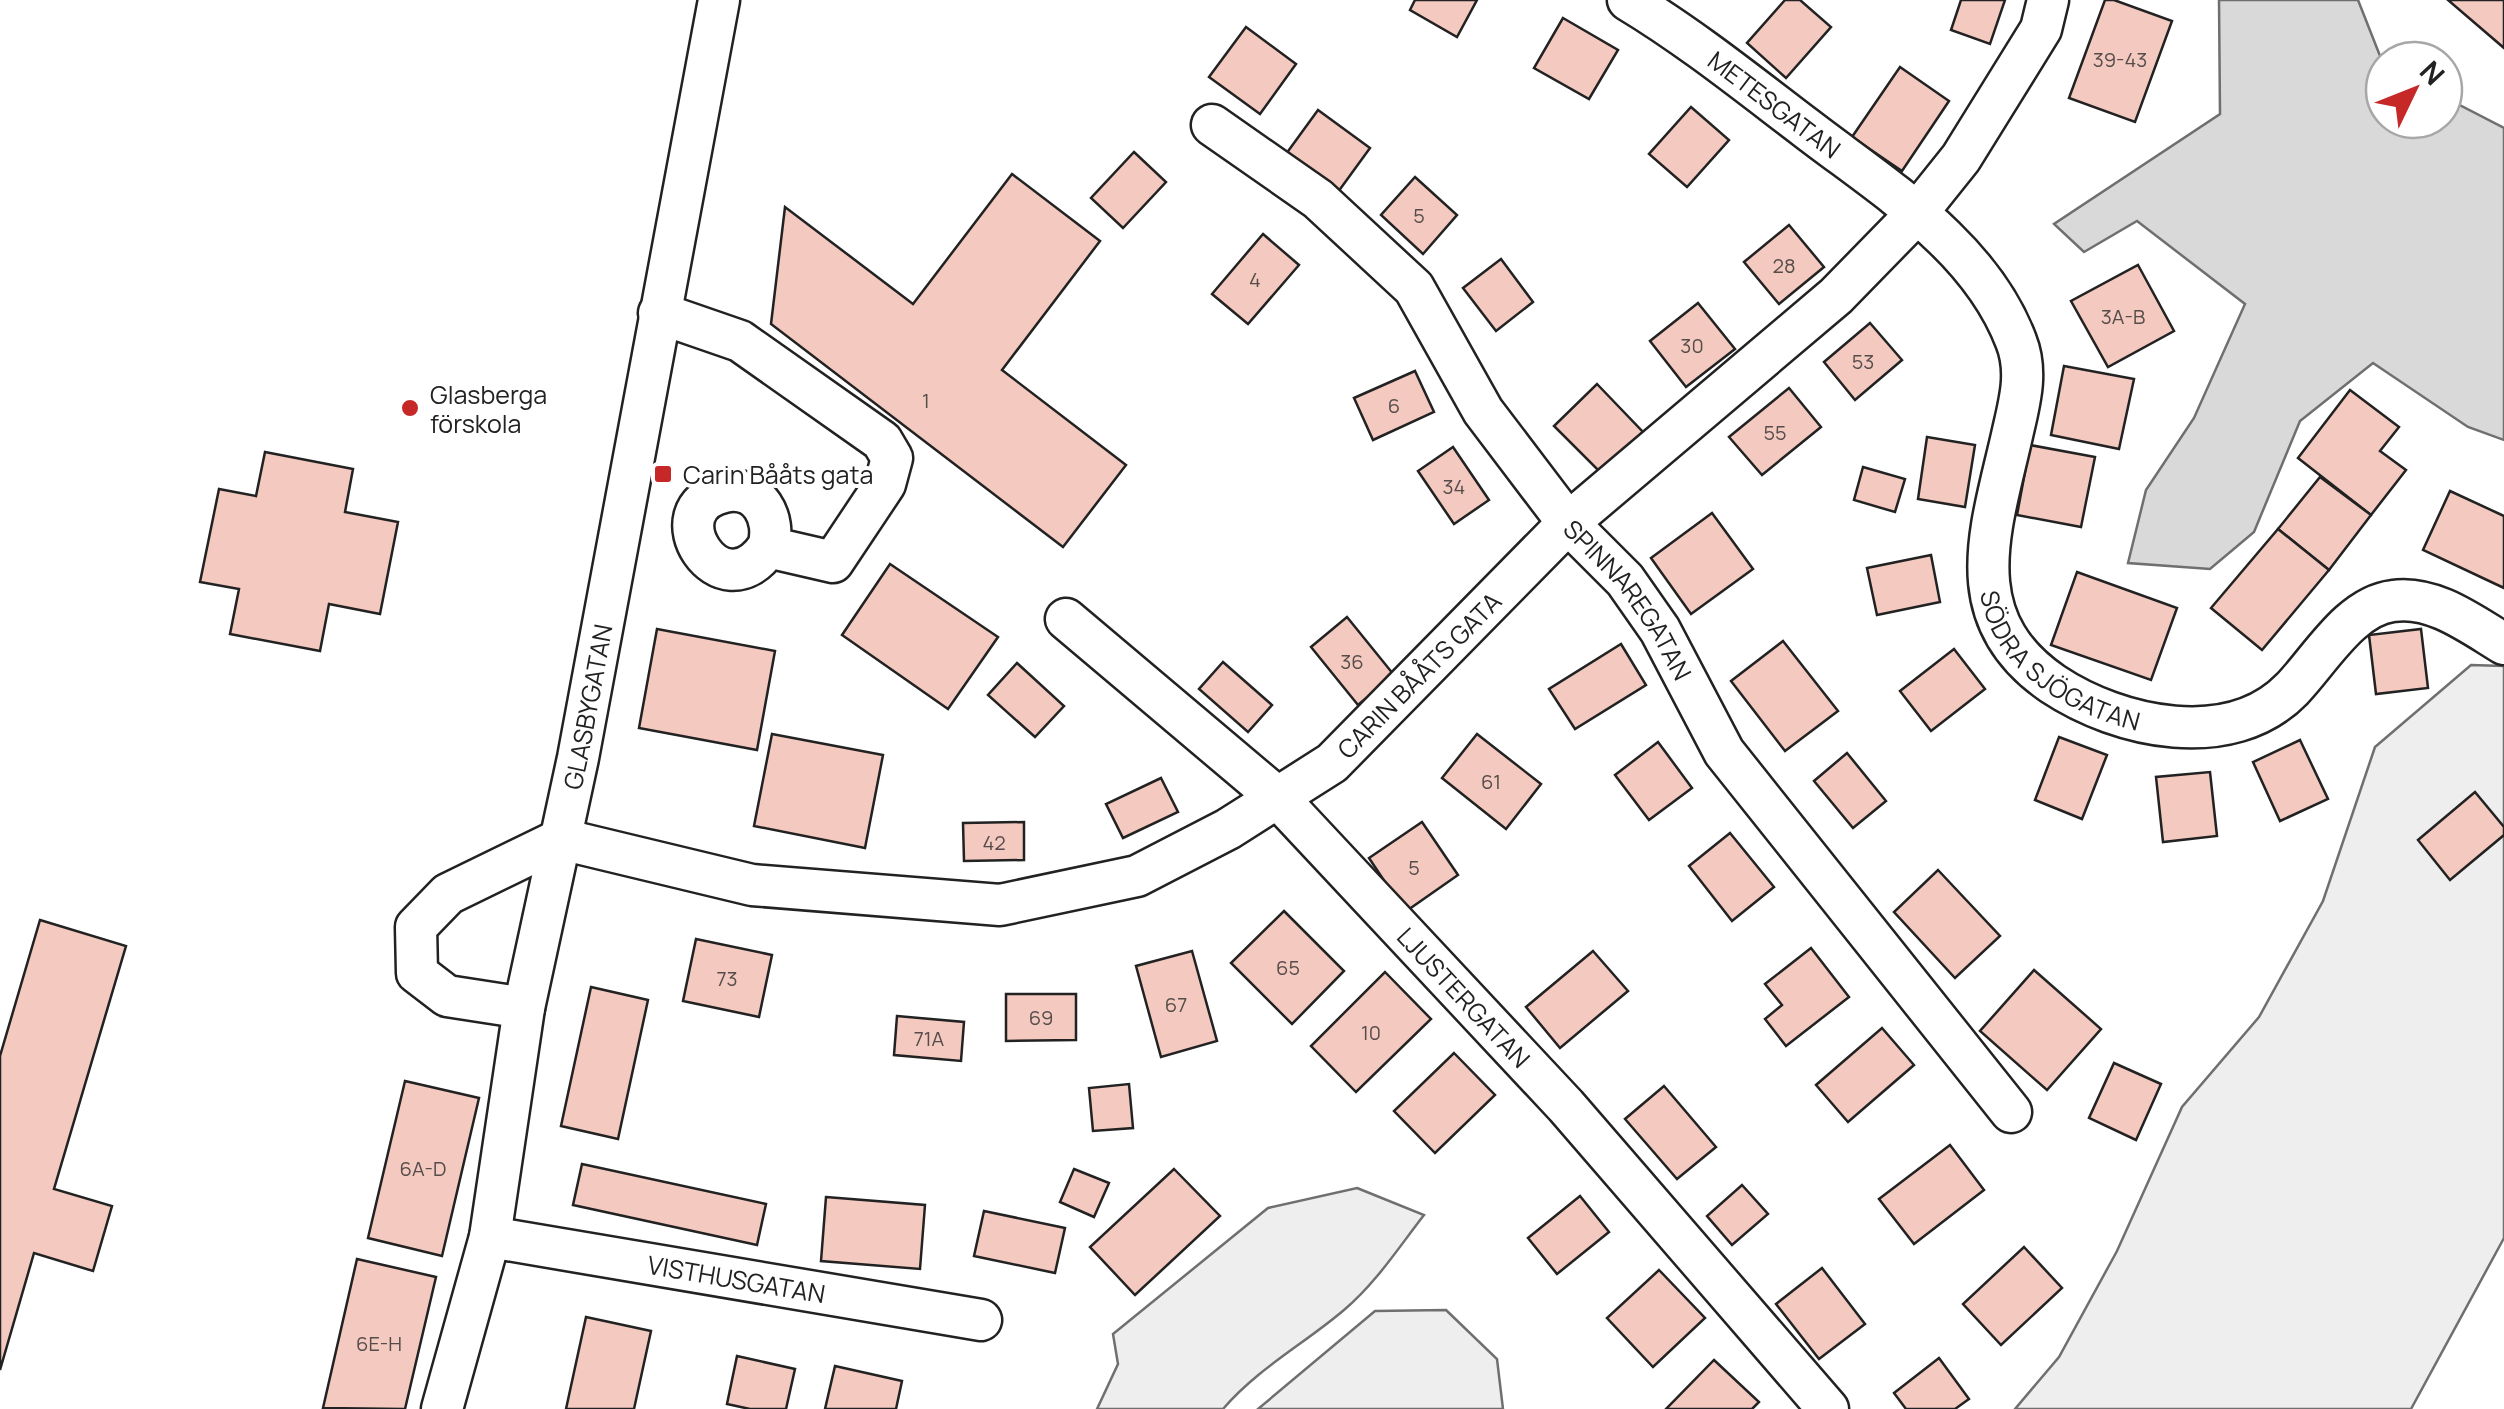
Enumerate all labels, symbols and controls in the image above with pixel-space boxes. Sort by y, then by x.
north arrow [2364,40,2464,140]
street label: METESGATAN [1701,42,1848,166]
house number: 39-43 [2093,46,2147,73]
text: N [2412,52,2454,93]
house number: 5 [1413,202,1425,229]
house number: 28 [1772,252,1796,279]
house number: 4 [1249,266,1261,293]
house number: 3A-B [2101,303,2145,330]
house number: 30 [1680,332,1704,359]
house number: 53 [1852,348,1874,375]
place label: Glasberga förskola [430,377,547,441]
house number: 1 [922,387,930,414]
house number: 6 [1388,392,1400,419]
marker: Glasberga förskola [399,397,421,419]
house number: 55 [1763,419,1787,446]
place label: Carin Bååts gata [683,457,873,492]
marker: Carin Bååts gata [652,463,674,485]
house number: 34 [1443,473,1465,500]
street label: SPINNAREGATAN [1556,511,1701,686]
street label: CARIN BÅÅTS GATA [1329,584,1509,766]
street label: SÖDRA SJÖGATAN [1973,587,2144,738]
street label: GLASBYGATAN [554,621,620,793]
house number: 36 [1340,648,1364,675]
house number: 61 [1481,768,1501,795]
house number: 42 [982,829,1006,856]
house number: 5 [1408,854,1420,881]
street label: LJUSTERGATAN [1390,919,1539,1075]
house number: 65 [1276,954,1300,981]
house number: 73 [716,965,738,992]
house number: 67 [1165,991,1187,1018]
house number: 69 [1029,1004,1053,1031]
house number: 10 [1361,1019,1381,1046]
house number: 71A [914,1025,945,1052]
house number: 6A-D [400,1155,446,1182]
street label: VISTHUSGATAN [645,1246,828,1311]
house number: 6E-H [356,1330,402,1357]

